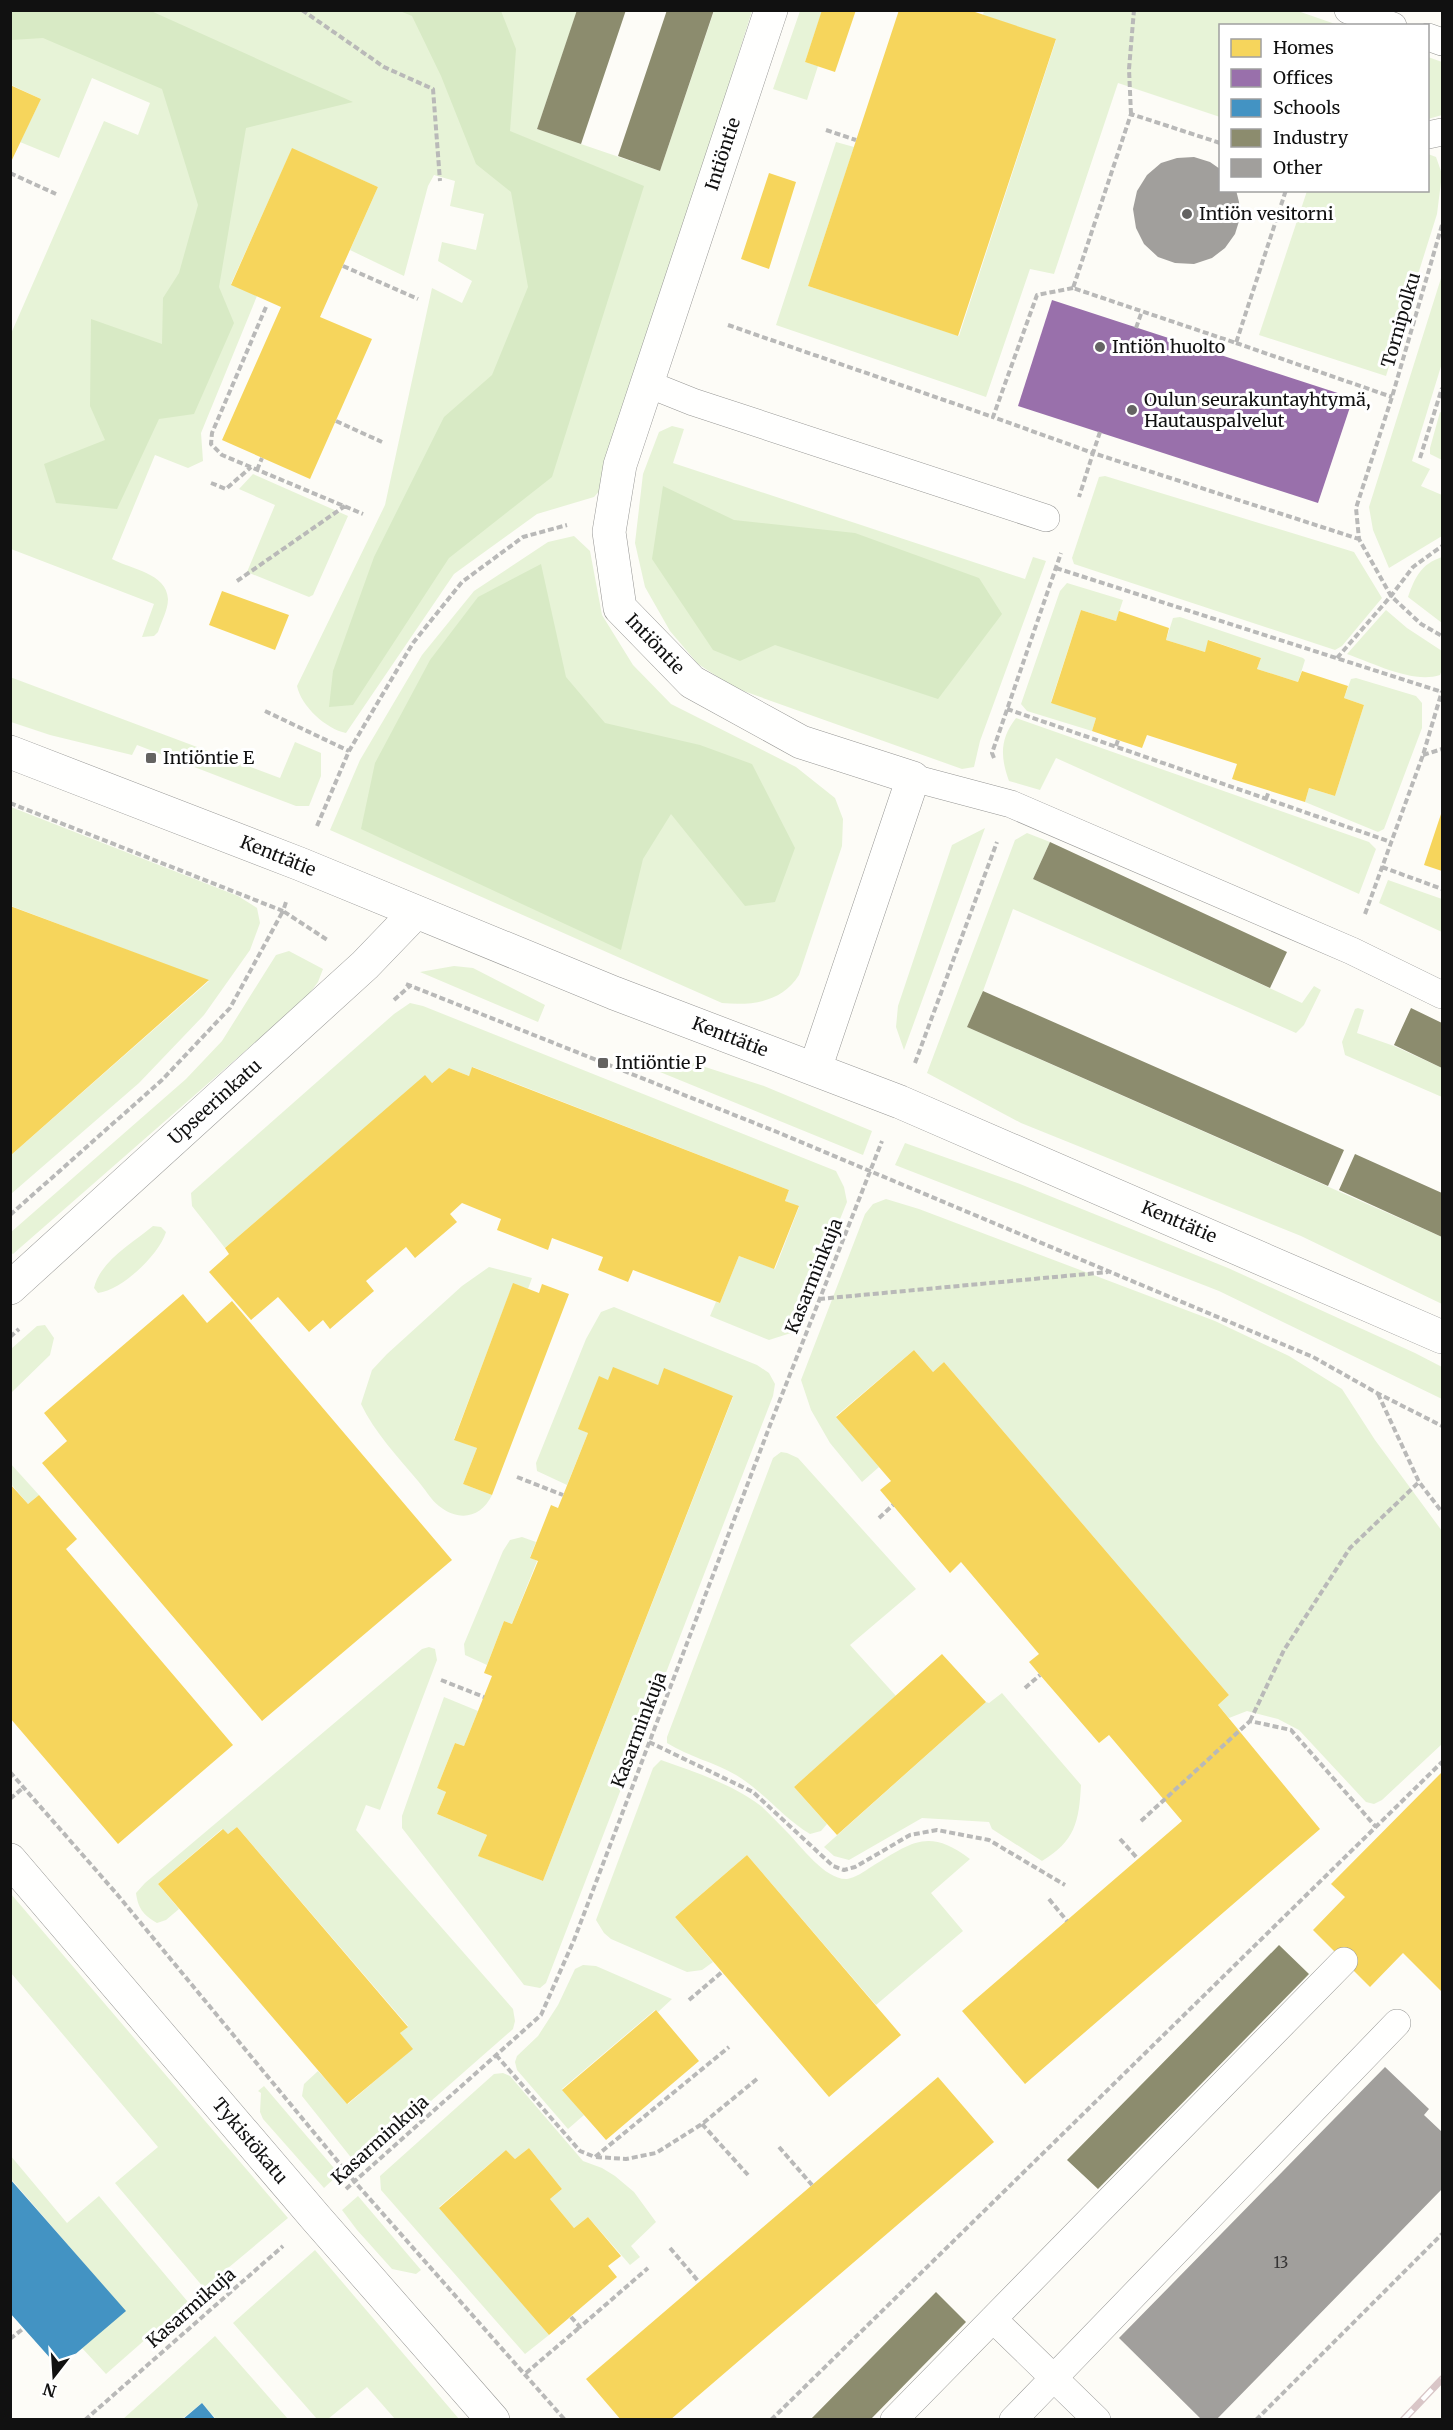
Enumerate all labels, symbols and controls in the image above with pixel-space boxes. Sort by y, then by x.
legend [1219,24,1429,192]
text: Homes [1273,36,1334,59]
text: Offices [1273,66,1333,89]
text: Schools [1273,96,1341,119]
street label: Intiöntie [700,114,745,193]
text: Industry [1273,126,1349,149]
text: Other [1273,156,1323,179]
place label: Intiön vesitorni [1199,202,1334,225]
marker: Intiön vesitorni [1180,207,1194,221]
street label: Tornipolku [1376,270,1425,370]
place label: Intiön huolto [1112,335,1225,358]
marker: Intiön huolto [1093,340,1107,354]
place label: Oulun seurakuntayhtymä, Hautauspalvelut [1144,388,1370,432]
marker: Oulun seurakuntayhtymä, Hautauspalvelut [1125,403,1139,417]
street label: Intiöntie [621,609,690,679]
place label: Intiöntie E [163,746,255,769]
marker: Intiöntie E [144,751,158,765]
street label: Kenttätie [237,830,319,881]
street label: Kenttätie [689,1012,772,1062]
place label: Intiöntie P [615,1051,707,1074]
street label: Upseerinkatu [163,1054,266,1149]
marker: Intiöntie P [596,1056,610,1070]
street label: Kenttätie [1138,1195,1220,1248]
street label: Kasarminkuja [780,1214,847,1337]
street label: Kasarminkuja [606,1668,671,1791]
street label: Kasarminkuja [326,2090,433,2189]
street label: Tykistökatu [208,2093,293,2188]
house number: 13 [1274,2253,1288,2272]
street label: Kasarmikuja [141,2262,240,2353]
north arrow [24,2346,84,2406]
text: N [40,2379,59,2402]

